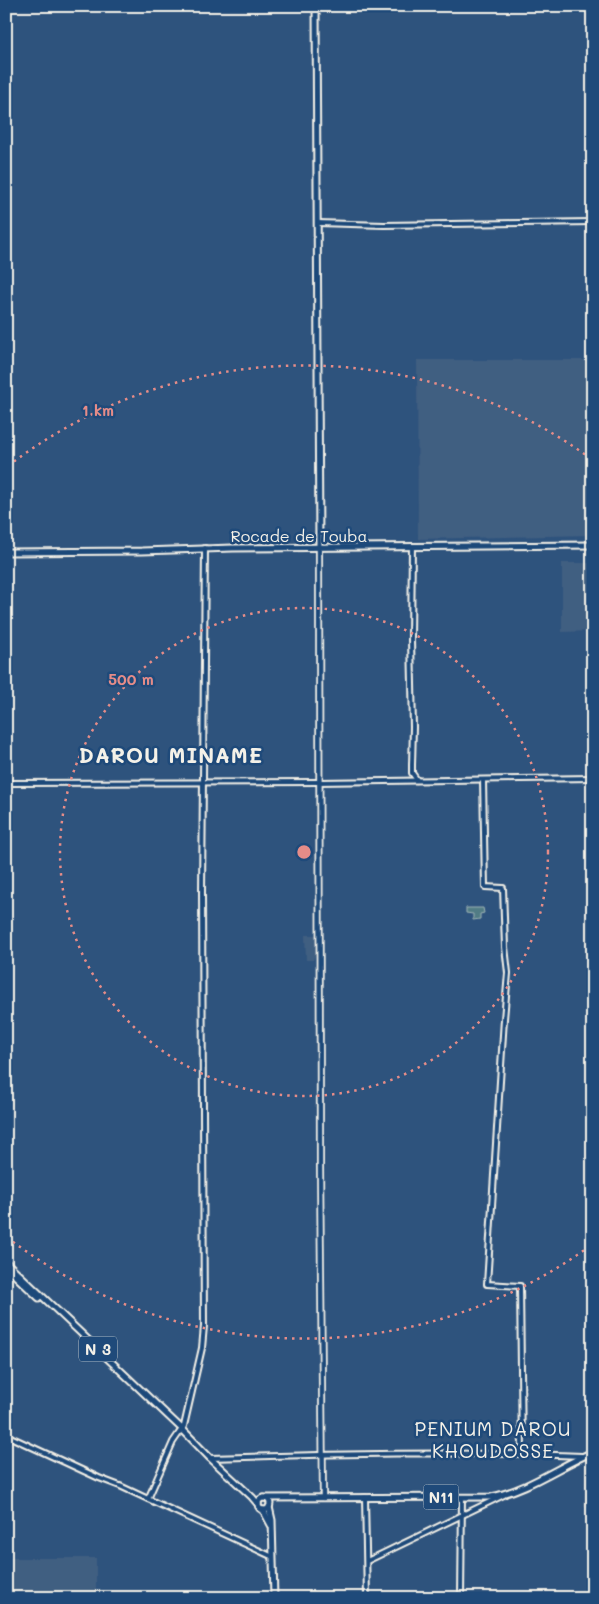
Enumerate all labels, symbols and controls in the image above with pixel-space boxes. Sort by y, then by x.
text: 1 km [82,400,114,420]
street label: Rocade de Touba [231,525,367,546]
text: 500 m [108,669,154,689]
district label: DAROU MINAME [79,741,263,768]
centre of rings [295,843,313,861]
road number: N 3 [79,1336,117,1362]
district label: PENIUM DAROU KHOUDOSSE [415,1416,571,1463]
road number: N11 [424,1484,458,1510]

